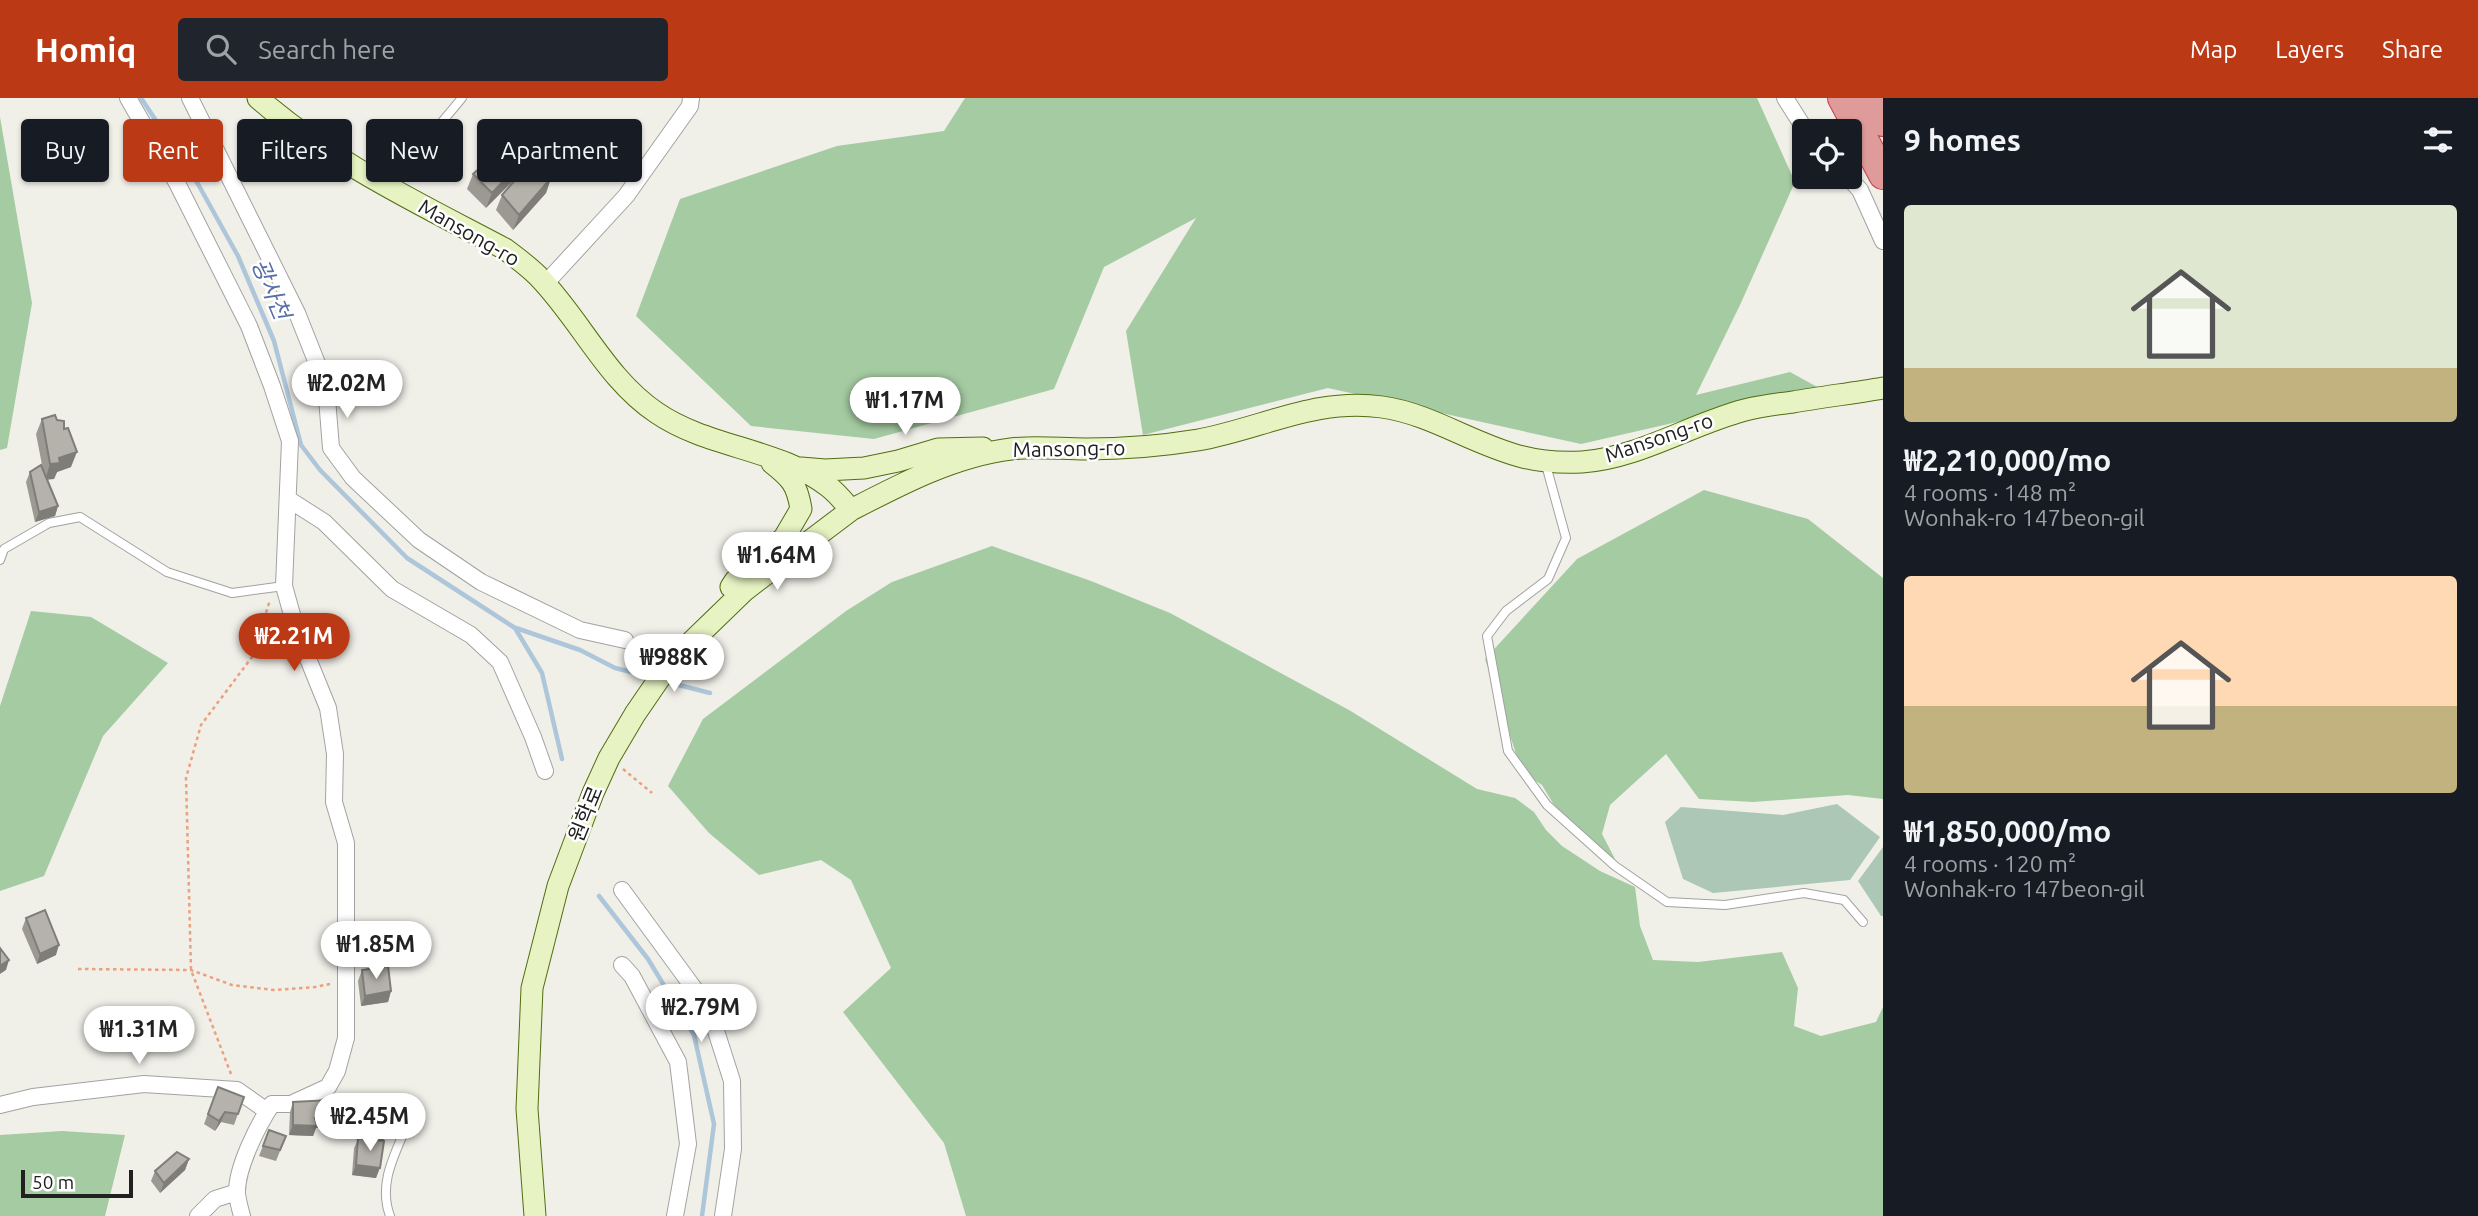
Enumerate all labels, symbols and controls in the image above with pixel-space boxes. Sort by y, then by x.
search box [178,18,668,81]
icon: search [202,30,240,68]
text: Homiq [35,31,136,68]
text: Search here [258,35,396,64]
text: Map [2190,36,2237,63]
text: Layers [2275,36,2344,63]
text: Share [2382,36,2443,63]
chip: Buy [21,119,109,182]
chip: Rent [123,119,223,182]
chip: Filters [237,119,352,182]
chip: New [366,119,463,182]
chip: Apartment [477,119,642,182]
map controls [1792,119,1862,189]
button: locate [1792,119,1862,189]
icon: filters [2419,121,2457,159]
text: 9 homes [1904,123,2021,157]
street label: Mansong-ro [415,194,524,271]
icon: home [2118,251,2244,377]
water label: 광사천 [248,255,296,326]
pin: ₩2.02M [290,360,404,420]
text: ₩2.02M [308,370,386,395]
pin: ₩1.17M [848,378,962,437]
text: ₩1.17M [866,387,944,412]
street label: Mansong-ro [1601,407,1716,467]
street label: Mansong-ro [1012,435,1126,461]
text: ₩2,210,000/mo [1904,443,2111,477]
text: 4 rooms · 148 m² [1904,480,2076,505]
text: Wonhak-ro 147beon-gil [1904,505,2145,530]
pin: ₩1.64M [720,532,834,592]
text: ₩1.64M [738,542,816,567]
pin: ₩2.21M [237,614,351,673]
icon: home [2118,622,2244,748]
text: ₩2.21M [255,623,333,648]
pin: ₩988K [625,634,723,694]
text: ₩988K [640,644,708,669]
street label: 원학로 [563,782,607,845]
text: ₩1,850,000/mo [1904,814,2111,848]
text: 4 rooms · 120 m² [1904,851,2076,876]
text: Wonhak-ro 147beon-gil [1904,876,2145,901]
pin: ₩1.85M [319,922,433,981]
text: ₩1.85M [337,931,415,956]
pin: ₩2.79M [644,984,758,1044]
text: ₩2.79M [662,994,740,1019]
pin: ₩1.31M [82,1006,196,1066]
text: ₩1.31M [100,1016,178,1041]
pin: ₩2.45M [313,1094,427,1153]
text: ₩2.45M [331,1103,409,1128]
scale bar [21,1167,133,1199]
text: 50 m [32,1171,74,1193]

